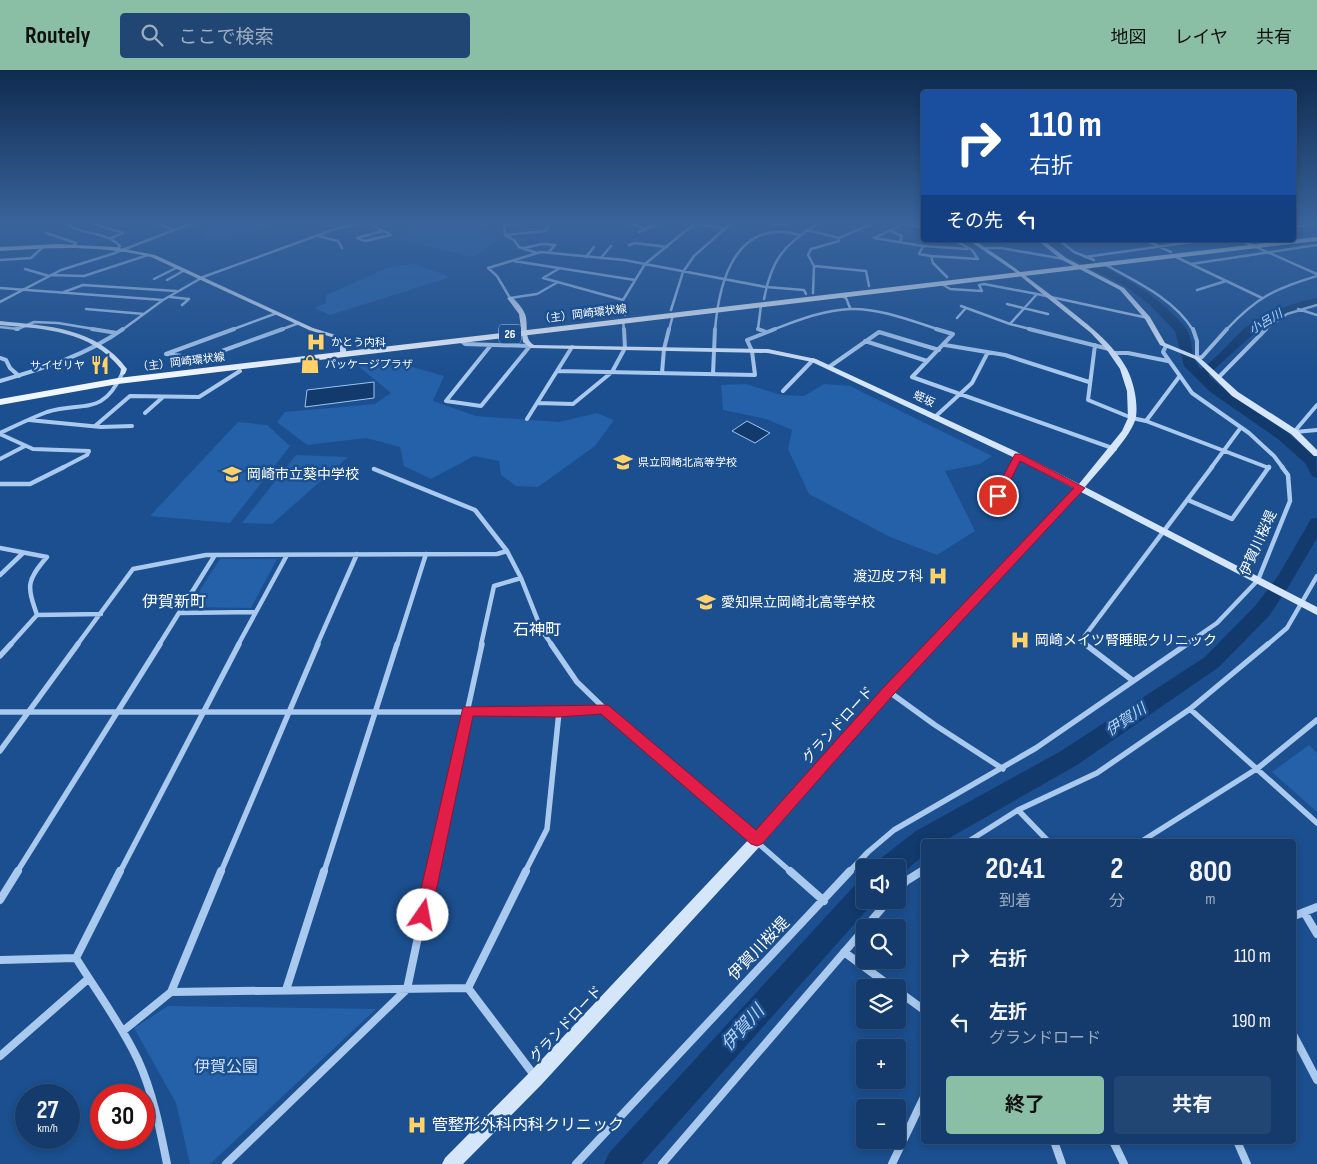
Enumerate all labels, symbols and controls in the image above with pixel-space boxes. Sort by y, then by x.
search box [120,13,470,58]
text: Routely [25,21,90,50]
icon: search [138,21,166,49]
text: ここで検索 [178,26,273,49]
text: 地図 [1111,27,1147,48]
text: レイヤ [1175,27,1228,48]
text: 共有 [1256,27,1292,48]
text: 110 m [1029,104,1102,147]
icon: right [946,110,1011,175]
text: 右折 [1029,153,1073,180]
icon: left [1013,205,1041,233]
text: その先 [946,210,1003,233]
street label: （主）岡崎環状線 [539,302,627,326]
water label: 小呂川 [1247,305,1287,338]
road number: 26 [499,324,521,344]
hospital icon: かとう内科 [305,331,327,353]
place label: かとう内科 [331,336,386,349]
street label: （主）岡崎環状線 [137,350,225,374]
shop icon: パッケージプラザ [299,353,321,375]
restaurant icon: サイゼリヤ [89,354,111,376]
place label: パッケージプラザ [325,358,413,371]
place label: サイゼリヤ [30,359,85,372]
street label: 蛭坂 [911,388,937,410]
school or university icon: 県立岡崎北高等学校 [612,451,634,473]
place label: 県立岡崎北高等学校 [638,456,737,469]
school or university icon: 岡崎市立葵中学校 [221,463,243,485]
place label: 岡崎市立葵中学校 [247,466,359,483]
pin [977,475,1019,517]
icon: arrive [984,482,1012,510]
street label: 伊賀川桜堤 [1236,508,1280,578]
hospital icon: 渡辺皮フ科 [927,565,949,587]
place label: 渡辺皮フ科 [853,568,923,585]
school or university icon: 愛知県立岡崎北高等学校 [695,591,717,613]
district label: 伊賀新町 [142,593,206,612]
place label: 愛知県立岡崎北高等学校 [721,594,875,611]
district label: 石神町 [513,621,561,640]
hospital icon: 岡崎メイツ腎睡眠クリニック [1009,629,1031,651]
place label: 岡崎メイツ腎睡眠クリニック [1035,632,1217,649]
street label: グランドロード [799,683,877,767]
water label: 伊賀川 [1102,698,1152,740]
text: 20:41 [985,851,1045,887]
text: 2 [1110,851,1123,887]
text: 800 [1189,854,1232,890]
map controls [856,859,906,1149]
button: sound [856,859,906,909]
position arrow [396,888,448,940]
text: m [1205,890,1216,909]
text: 到着 [999,892,1031,911]
text: 分 [1109,892,1125,911]
street label: 伊賀川桜堤 [724,914,794,984]
button: search [856,919,906,969]
icon: right [946,943,974,971]
text: 110 m [1234,945,1271,968]
text: 右折 [989,948,1027,971]
button: layers [856,979,906,1029]
street label: グランドロード [526,982,606,1066]
water label: 伊賀川 [717,999,770,1055]
text: 左折 [989,1001,1027,1024]
icon: left [946,1008,974,1036]
text: 190 m [1232,1010,1271,1033]
text: グランドロード [989,1029,1101,1048]
button: + [856,1039,906,1089]
park label: 伊賀公園 [194,1058,258,1077]
button: 終了 [946,1076,1104,1134]
button: 共有 [1114,1076,1271,1134]
speed limit sign: 30 [90,1084,155,1149]
text: 27 [37,1095,58,1126]
button: − [856,1099,906,1149]
hospital icon: 管整形外科内科クリニック [406,1114,428,1136]
place label: 管整形外科内科クリニック [432,1116,624,1135]
text: km/h [37,1121,58,1136]

